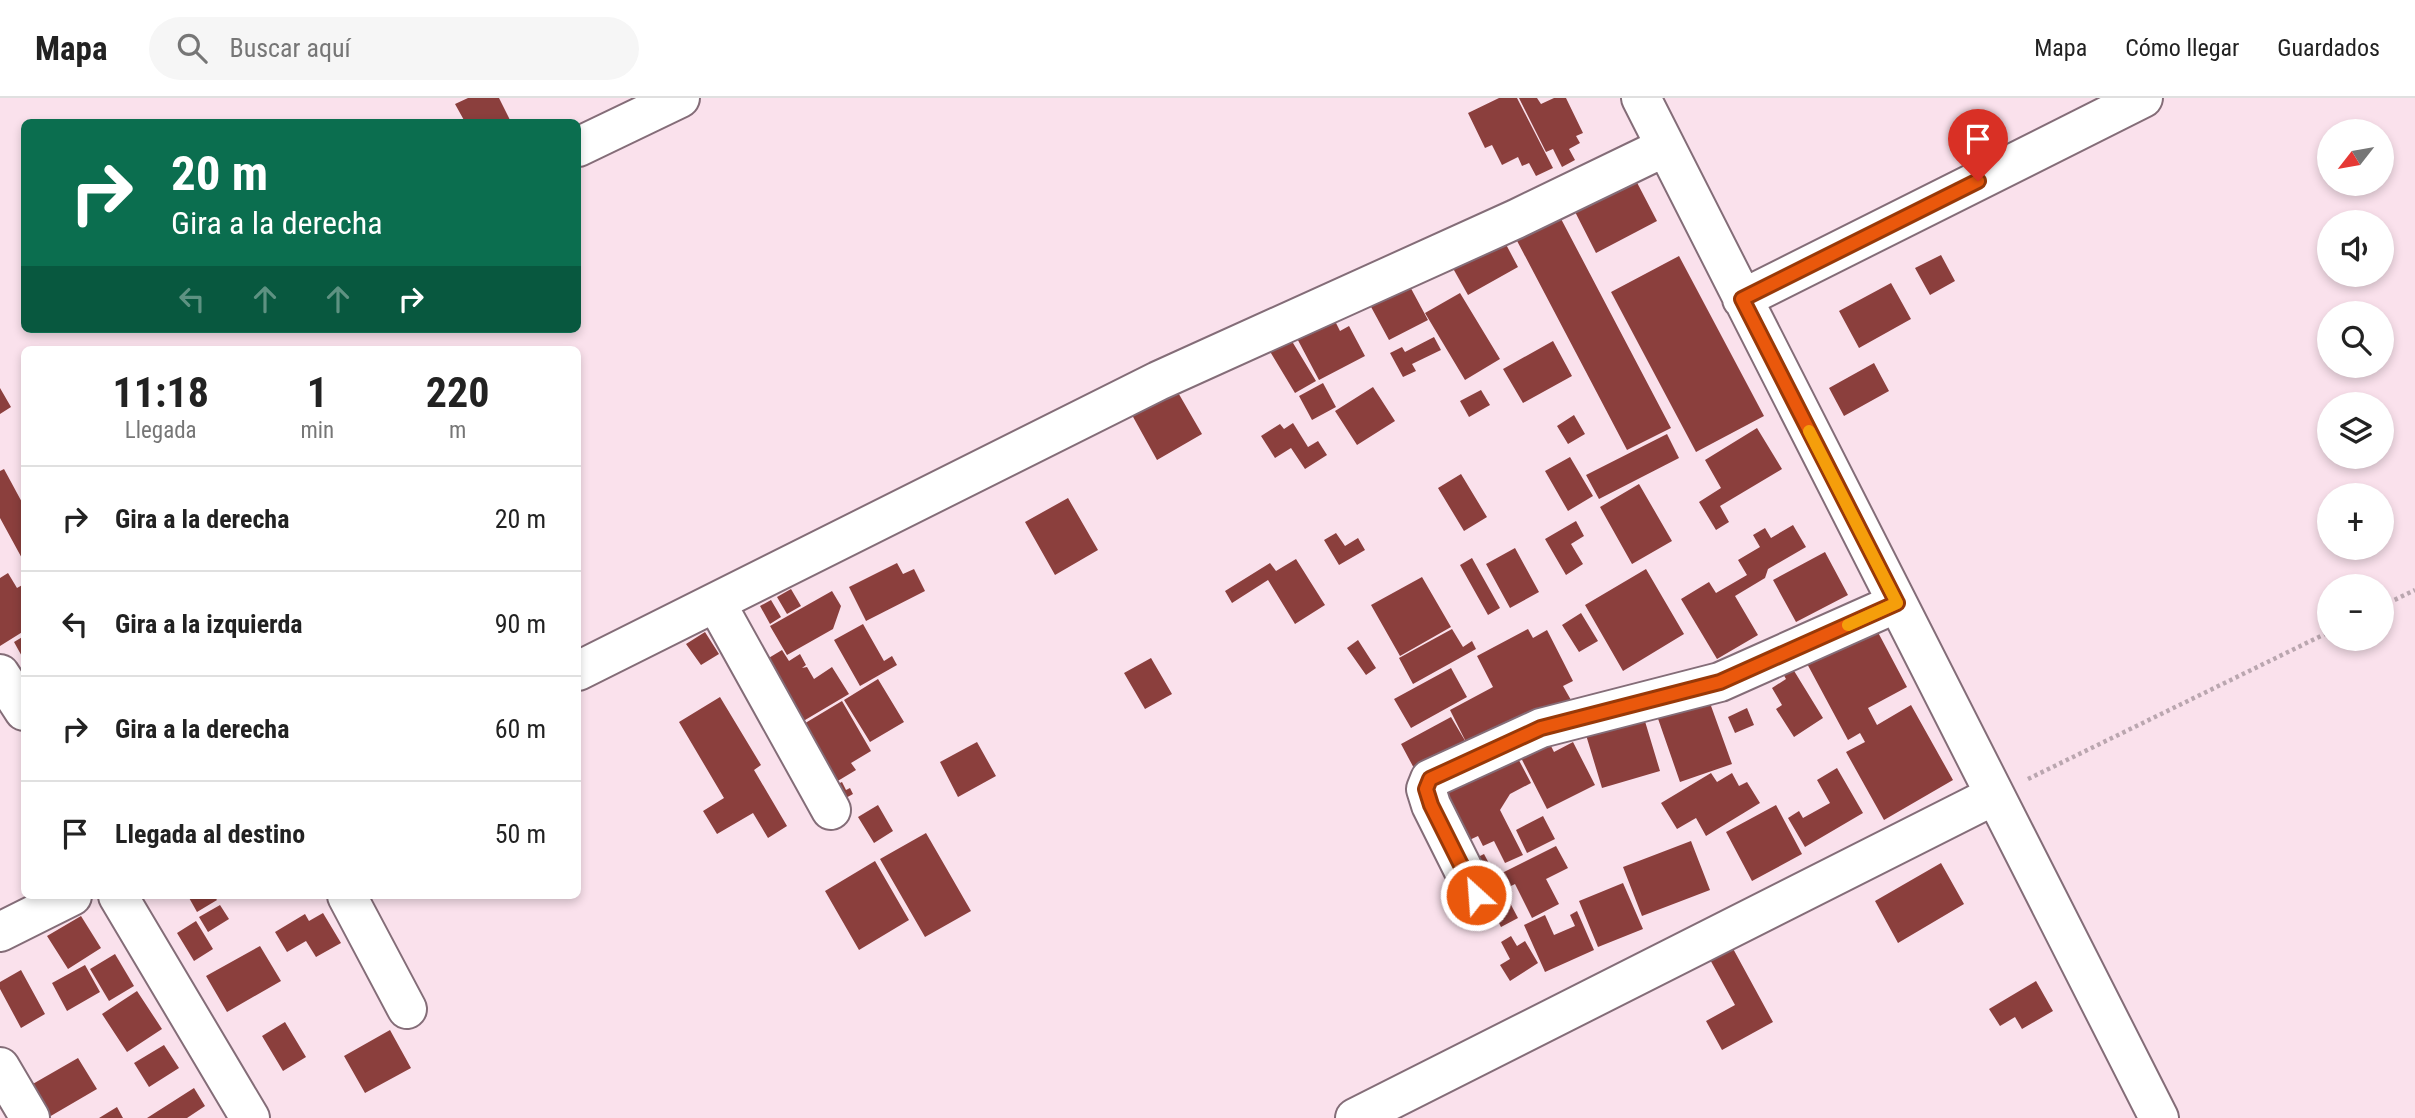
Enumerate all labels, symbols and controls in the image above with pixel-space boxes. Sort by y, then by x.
search box [149,17,639,80]
text: Mapa [35,29,107,68]
icon: search [173,29,211,67]
text: Buscar aquí [229,33,351,63]
text: Mapa [2034,34,2087,62]
text: Cómo llegar [2125,34,2239,62]
text: Guardados [2277,34,2380,62]
pin [1948,109,2008,181]
north arrow [2317,119,2394,196]
map controls [2317,119,2394,651]
icon: arrive [1959,120,1997,158]
text: 20 m [171,145,268,202]
icon: right [56,147,147,238]
text: Gira a la derecha [171,204,383,242]
button: sound [2317,210,2394,287]
icon: left [173,280,211,318]
icon: ahead [246,280,284,318]
icon: ahead [319,280,357,318]
icon: right [392,280,430,318]
button: search [2317,301,2394,378]
text: 11:18 [113,368,209,417]
text: 1 [307,368,328,417]
text: 220 [426,368,489,417]
button: layers [2317,392,2394,469]
text: Llegada [125,417,197,444]
text: min [300,417,334,444]
text: m [449,417,466,444]
button: + [2317,483,2394,560]
icon: right [56,500,94,538]
text: Gira a la derecha [115,504,289,534]
text: 20 m [495,504,546,534]
button: − [2317,574,2394,651]
icon: left [56,605,94,643]
text: Gira a la izquierda [115,609,303,639]
text: 90 m [495,609,546,639]
icon: right [56,710,94,748]
text: Gira a la derecha [115,714,289,744]
text: 60 m [495,714,546,744]
icon: arrive [56,815,94,853]
text: Llegada al destino [115,819,305,849]
text: 50 m [495,819,546,849]
position arrow [1439,858,1513,932]

